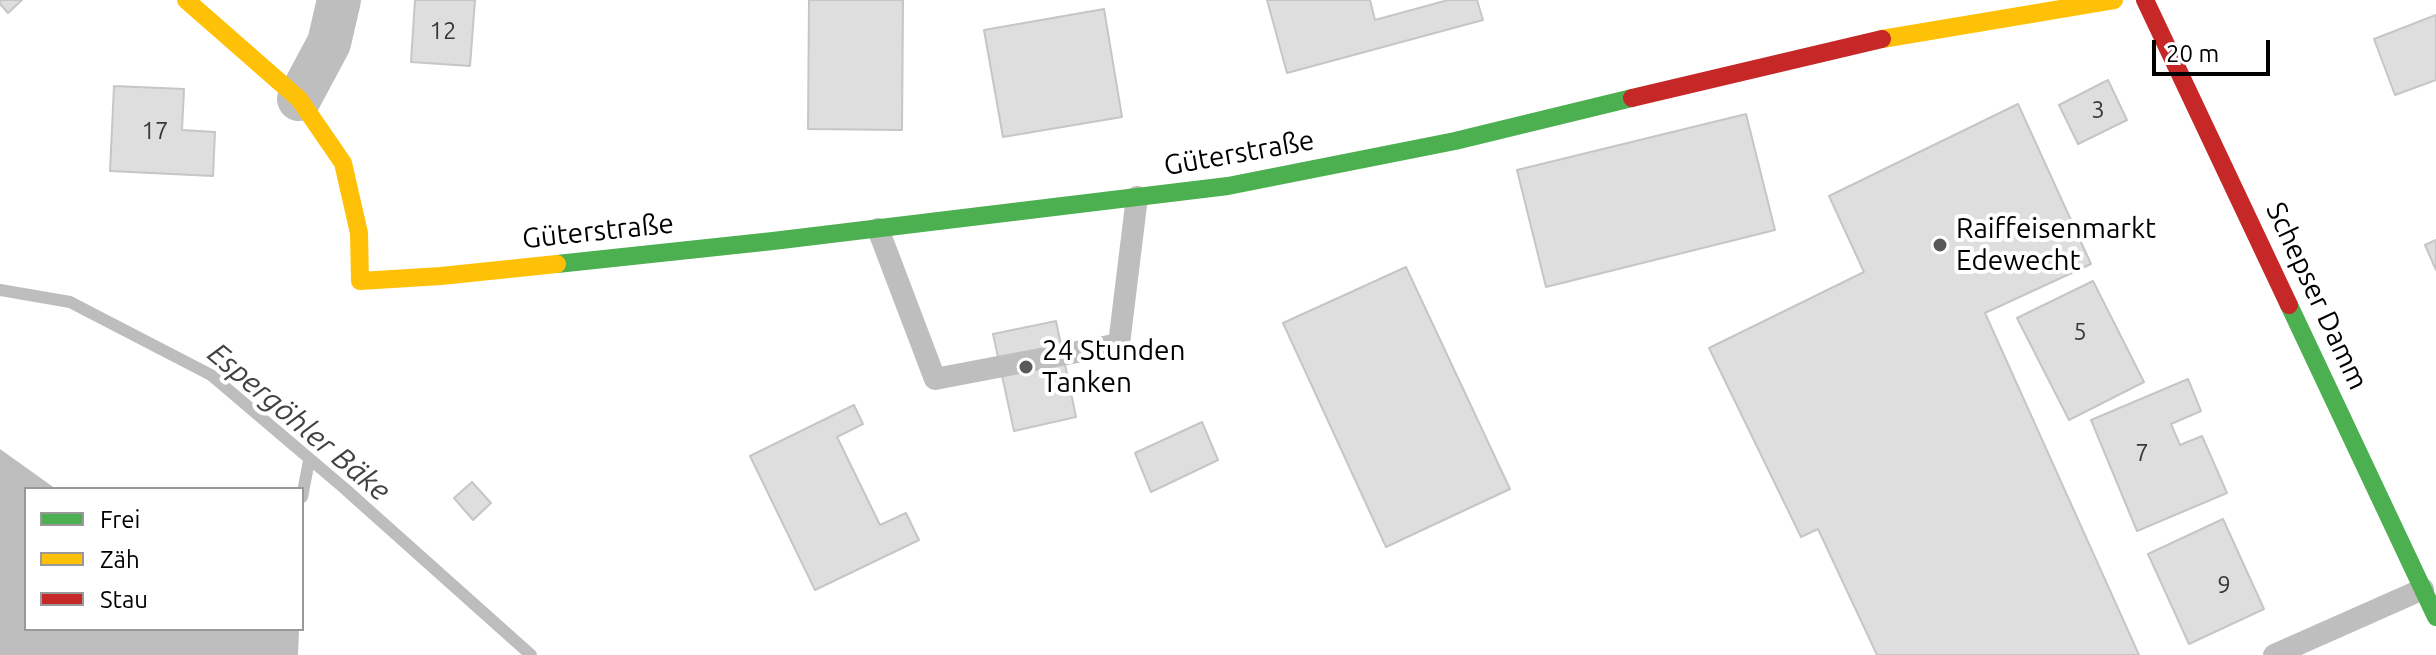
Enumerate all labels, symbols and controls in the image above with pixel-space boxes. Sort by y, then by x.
house number: 12 [429,17,457,45]
scale bar [2156,24,2274,74]
text: 20 m [2166,40,2219,67]
house number: 3 [2091,96,2105,124]
house number: 17 [141,117,169,145]
street label: Güterstraße [1161,123,1317,183]
street label: Schepser Damm [2259,197,2375,395]
street label: Güterstraße [521,206,675,256]
place label: Raiffeisenmarkt Edewecht [1956,212,2156,278]
marker: Raiffeisenmarkt Edewecht [1931,236,1949,254]
house number: 5 [2073,318,2087,346]
place label: 24 Stunden Tanken [1042,334,1185,400]
water label: Espergöhler Bäke [201,335,397,509]
marker: 24 Stunden Tanken [1017,358,1035,376]
house number: 7 [2135,439,2149,467]
legend [24,487,304,631]
text: Frei [100,506,140,533]
text: Zäh [100,546,140,573]
house number: 9 [2217,571,2231,599]
text: Stau [100,586,148,613]

